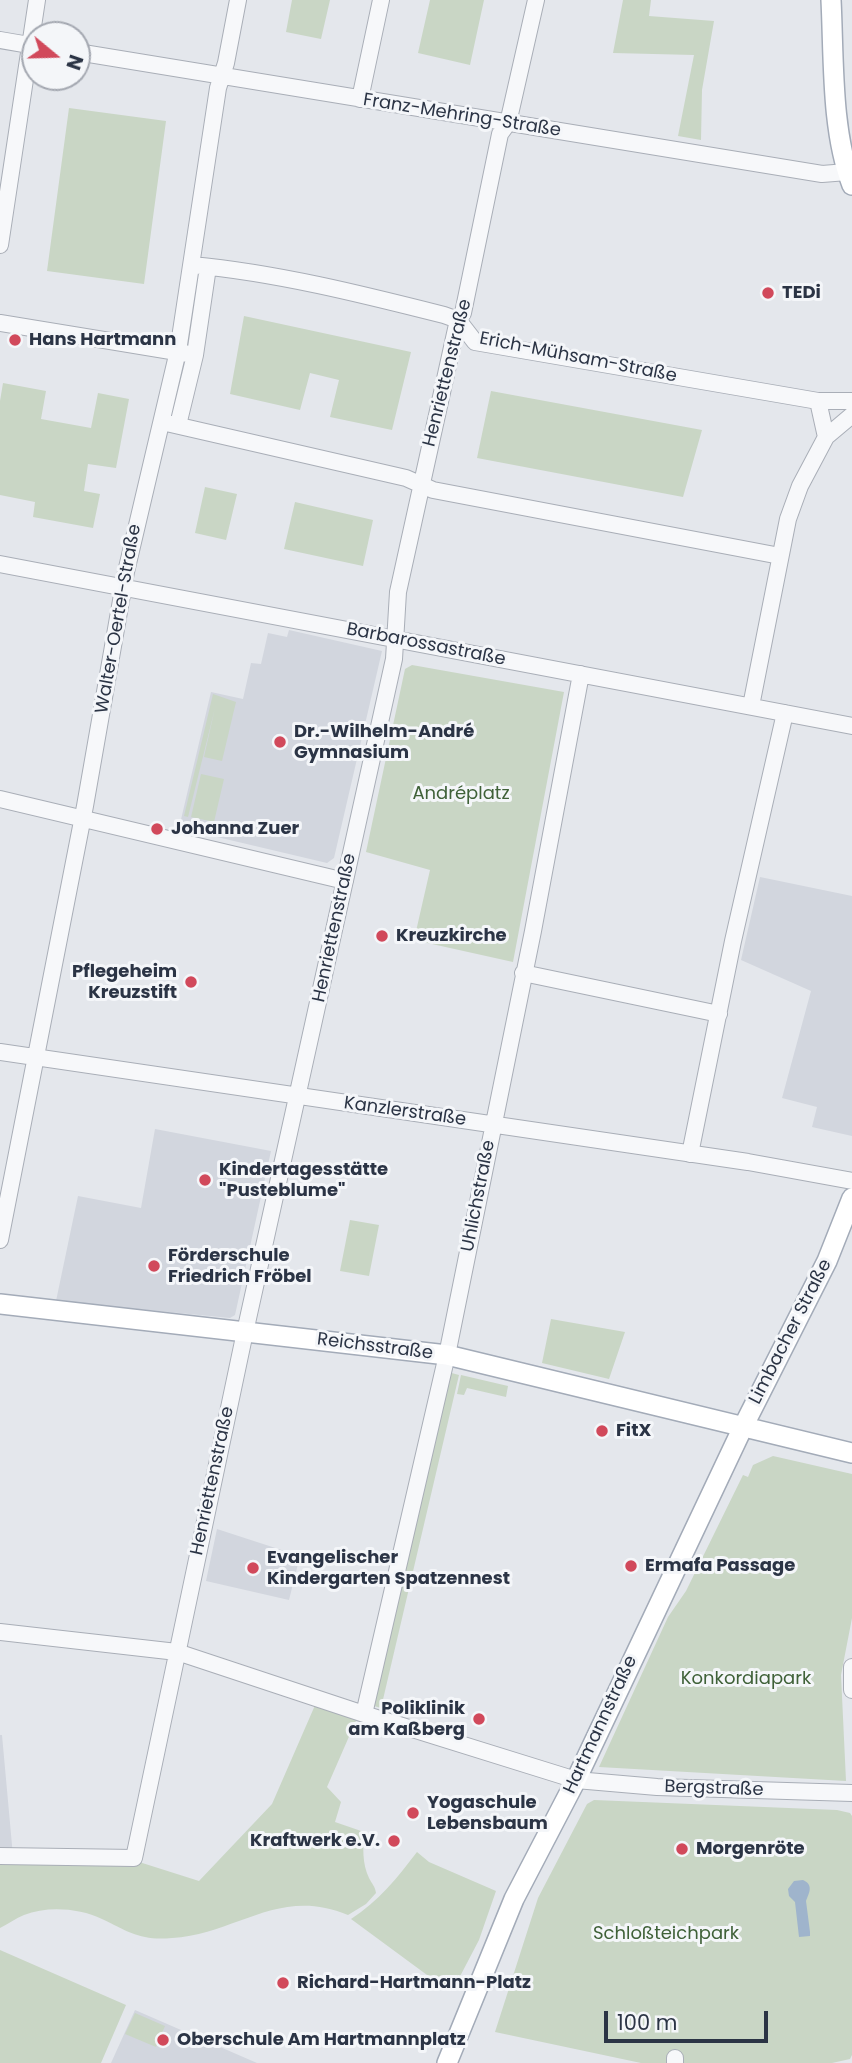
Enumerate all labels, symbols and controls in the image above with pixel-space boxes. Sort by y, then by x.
north arrow [21,21,91,91]
text: N [59,51,90,73]
street label: Franz-Mehring-Straße [362,90,562,142]
place label: TEDi [782,282,821,304]
marker: TEDi [760,285,776,301]
street label: Henriettenstraße [419,297,477,449]
street label: Erich-Mühsam-Straße [477,328,679,388]
place label: Hans Hartmann [29,329,176,351]
marker: Hans Hartmann [7,332,23,348]
street label: Walter-Oertel-Straße [92,523,146,715]
street label: Barbarossastraße [345,619,507,671]
place label: Dr.-Wilhelm-André Gymnasium [294,721,474,764]
marker: Dr.-Wilhelm-André Gymnasium [272,734,288,750]
park label: Andréplatz [412,783,510,805]
place label: Johanna Zuer [171,818,299,840]
marker: Johanna Zuer [149,821,165,837]
street label: Henriettenstraße [309,852,361,1004]
place label: Kreuzkirche [396,925,507,947]
marker: Kreuzkirche [374,928,390,944]
place label: Pflegeheim Kreuzstift [72,961,177,1004]
marker: Pflegeheim Kreuzstift [183,974,199,990]
street label: Kanzlerstraße [342,1093,468,1131]
street label: Uhlichstraße [458,1138,500,1254]
place label: Kindertagesstätte "Pusteblume" [219,1159,388,1202]
marker: Kindertagesstätte "Pusteblume" [197,1172,213,1188]
place label: Förderschule Friedrich Fröbel [168,1245,312,1288]
street label: Limbacher Straße [745,1256,837,1408]
marker: Förderschule Friedrich Fröbel [146,1258,162,1274]
street label: Reichsstraße [316,1329,434,1365]
street label: Henriettenstraße [187,1405,239,1557]
place label: FitX [616,1420,651,1442]
marker: FitX [594,1423,610,1439]
place label: Evangelischer Kindergarten Spatzennest [267,1547,510,1590]
place label: Ermafa Passage [645,1555,795,1577]
marker: Ermafa Passage [623,1558,639,1574]
marker: Evangelischer Kindergarten Spatzennest [245,1560,261,1576]
street label: Hartmannstraße [560,1653,642,1797]
park label: Konkordiapark [681,1668,811,1690]
place label: Poliklinik am Kaßberg [348,1698,465,1740]
marker: Poliklinik am Kaßberg [471,1711,487,1727]
street label: Bergstraße [664,1776,764,1802]
place label: Yogaschule Lebensbaum [427,1792,548,1834]
marker: Yogaschule Lebensbaum [405,1805,421,1821]
place label: Kraftwerk e.V. [250,1830,380,1852]
marker: Kraftwerk e.V. [386,1833,402,1849]
place label: Morgenröte [696,1838,805,1860]
marker: Morgenröte [674,1841,690,1857]
park label: Schloßteichpark [593,1923,739,1945]
place label: Richard-Hartmann-Platz [297,1972,531,1994]
marker: Richard-Hartmann-Platz [275,1975,291,1991]
scale bar [607,1996,772,2040]
text: 100 m [617,2008,677,2037]
place label: Oberschule Am Hartmannplatz [177,2029,466,2051]
marker: Oberschule Am Hartmannplatz [155,2032,171,2048]

